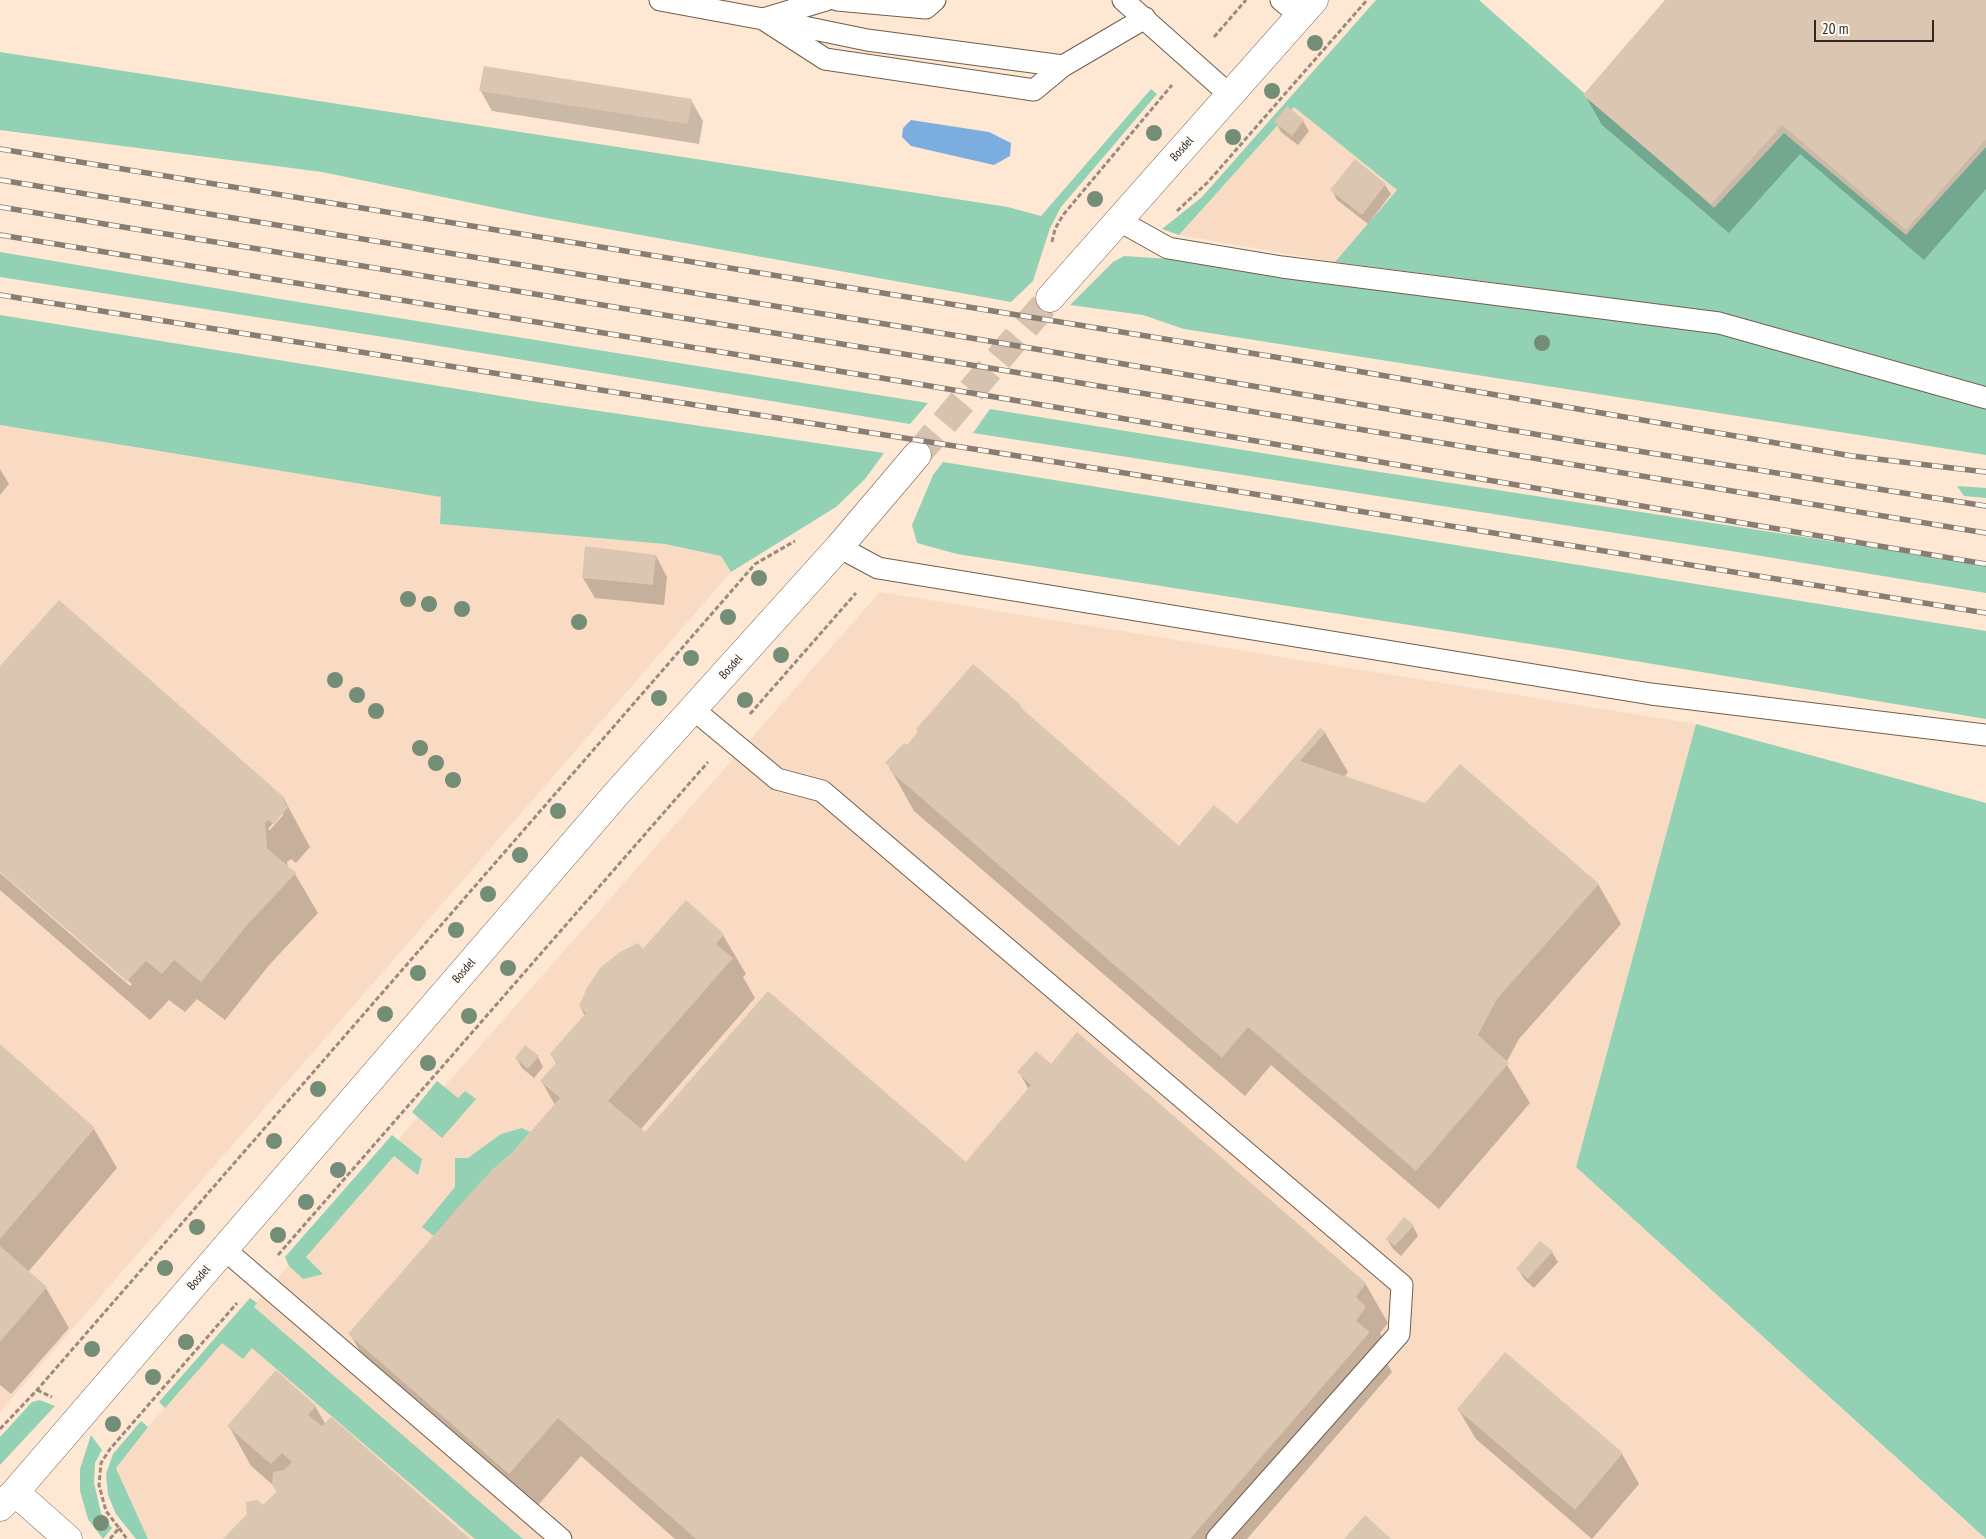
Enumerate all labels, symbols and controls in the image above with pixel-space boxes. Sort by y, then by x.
scale bar [1816,10,1936,42]
text: 20 m [1822,19,1848,38]
street label: Bosdel [1167,134,1197,164]
street label: Bosdel [716,652,746,682]
street label: Bosdel [449,956,479,986]
street label: Bosdel [184,1263,214,1293]

